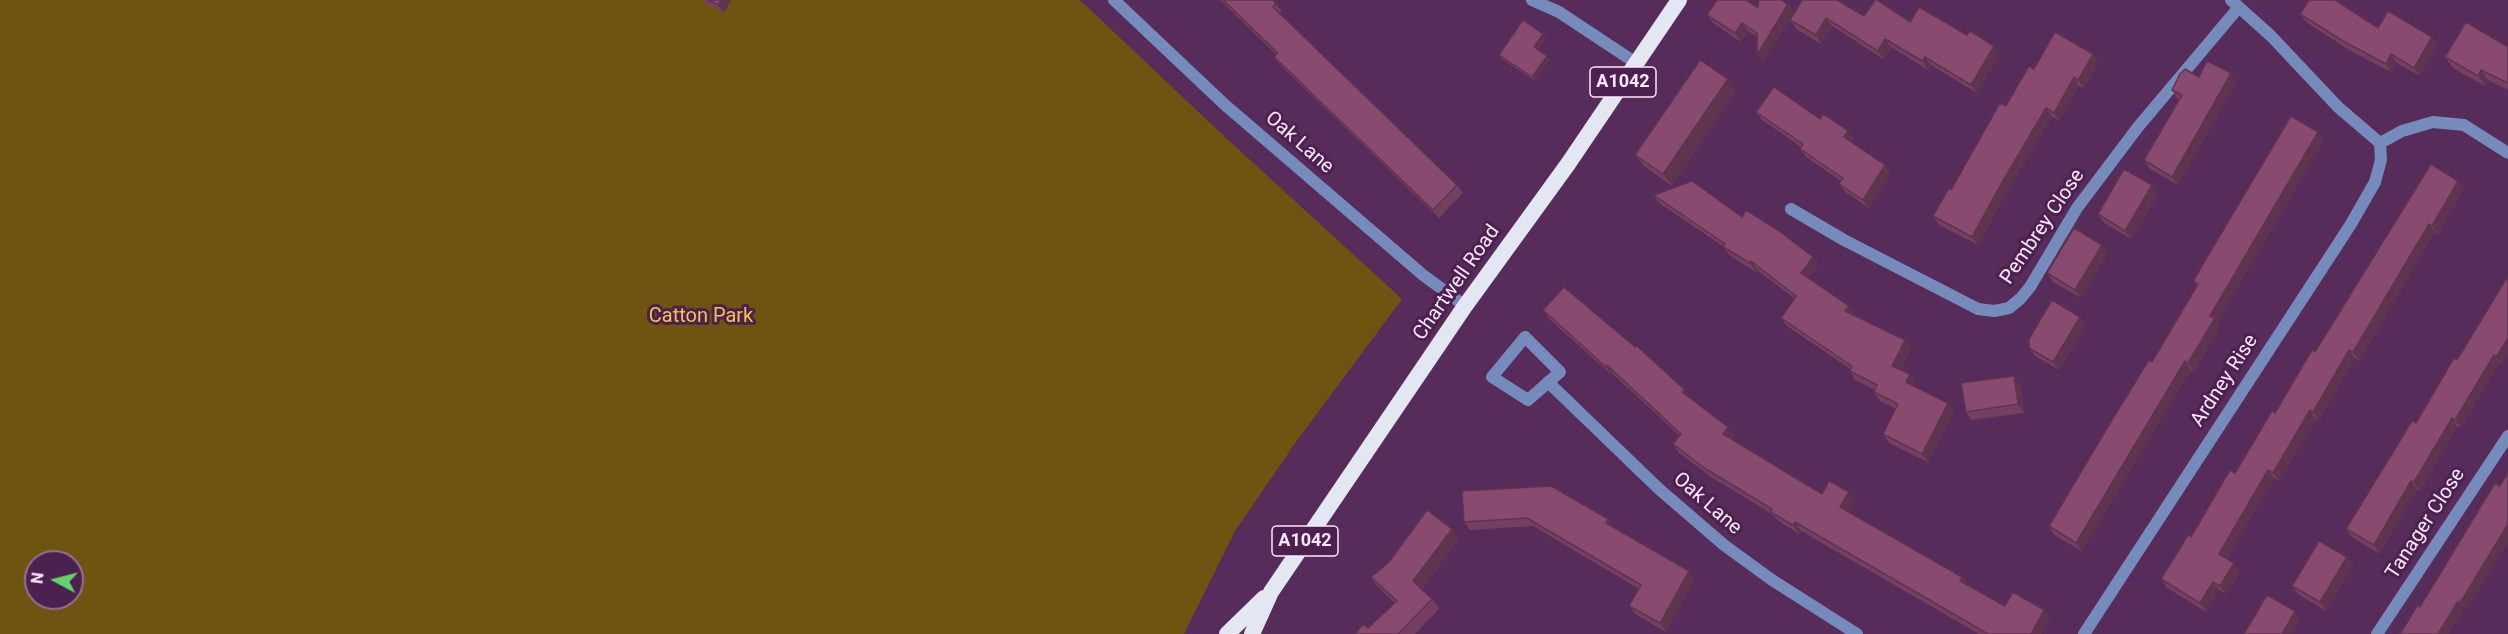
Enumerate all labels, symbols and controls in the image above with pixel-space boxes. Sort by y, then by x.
road number: A1042 [1590,67,1656,97]
street label: Oak Lane [1260,107,1338,179]
street label: Pembrey Close [1996,165,2090,289]
street label: Chartwell Road [1408,221,1506,345]
park label: Catton Park [649,305,753,329]
street label: Ardney Rise [2186,330,2264,432]
street label: Tanager Close [2381,464,2471,584]
street label: Oak Lane [1668,468,1746,540]
road number: A1042 [1272,526,1338,556]
north arrow [24,550,84,610]
text: N [28,571,48,585]

